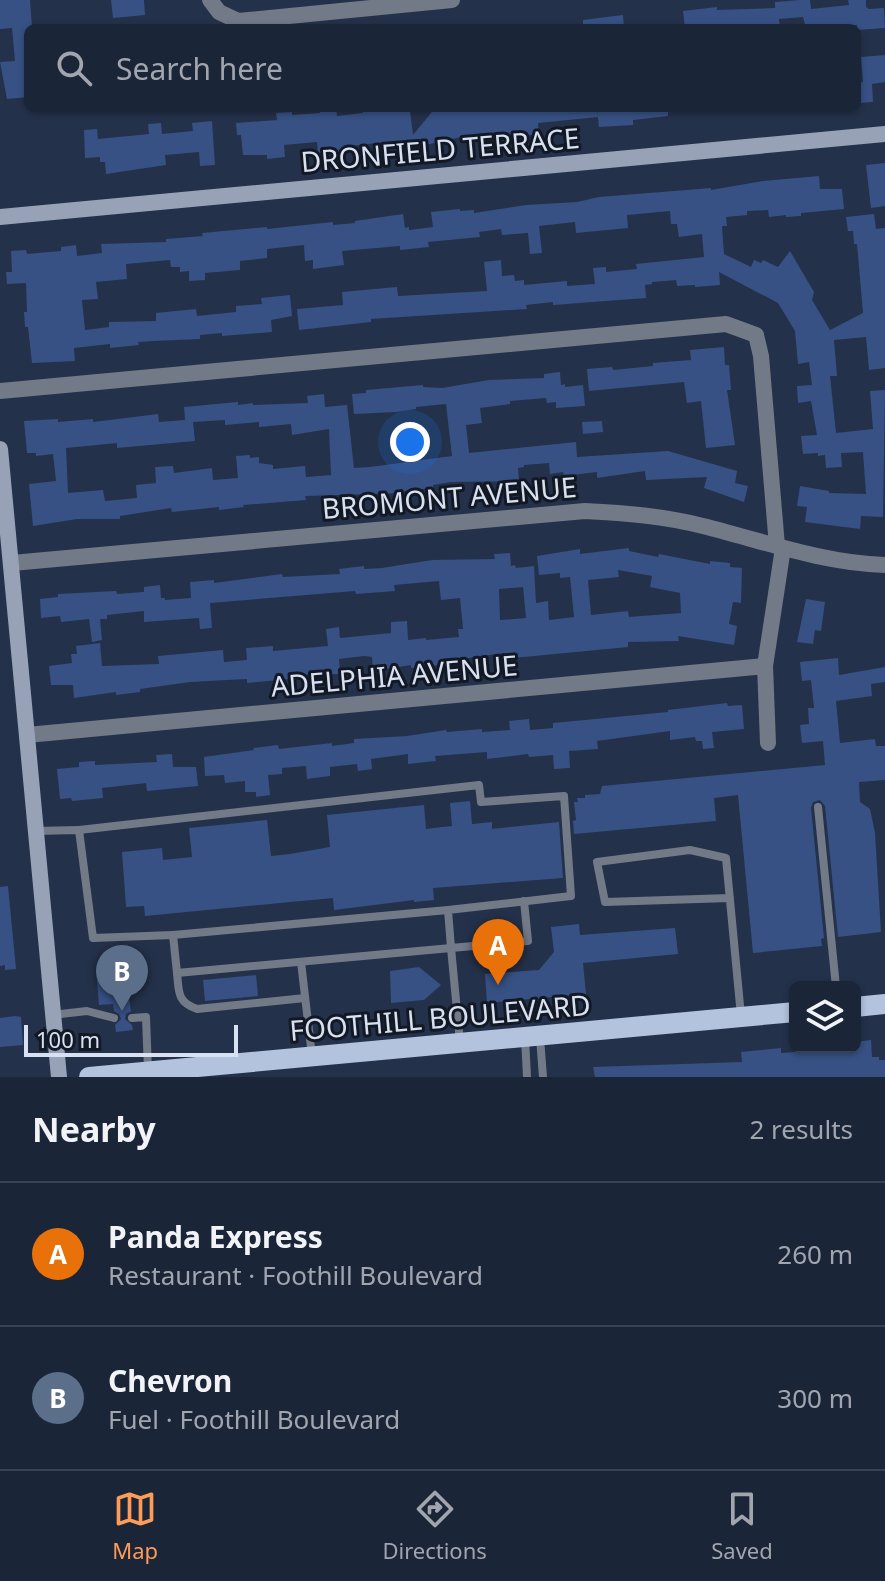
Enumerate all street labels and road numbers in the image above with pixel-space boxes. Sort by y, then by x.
street label: DRONFIELD TERRACE [299,118,581,180]
street label: BROMONT AVENUE [320,467,578,527]
street label: ADELPHIA AVENUE [269,645,519,705]
street label: FOOTHILL BOULEVARD [288,985,592,1049]

